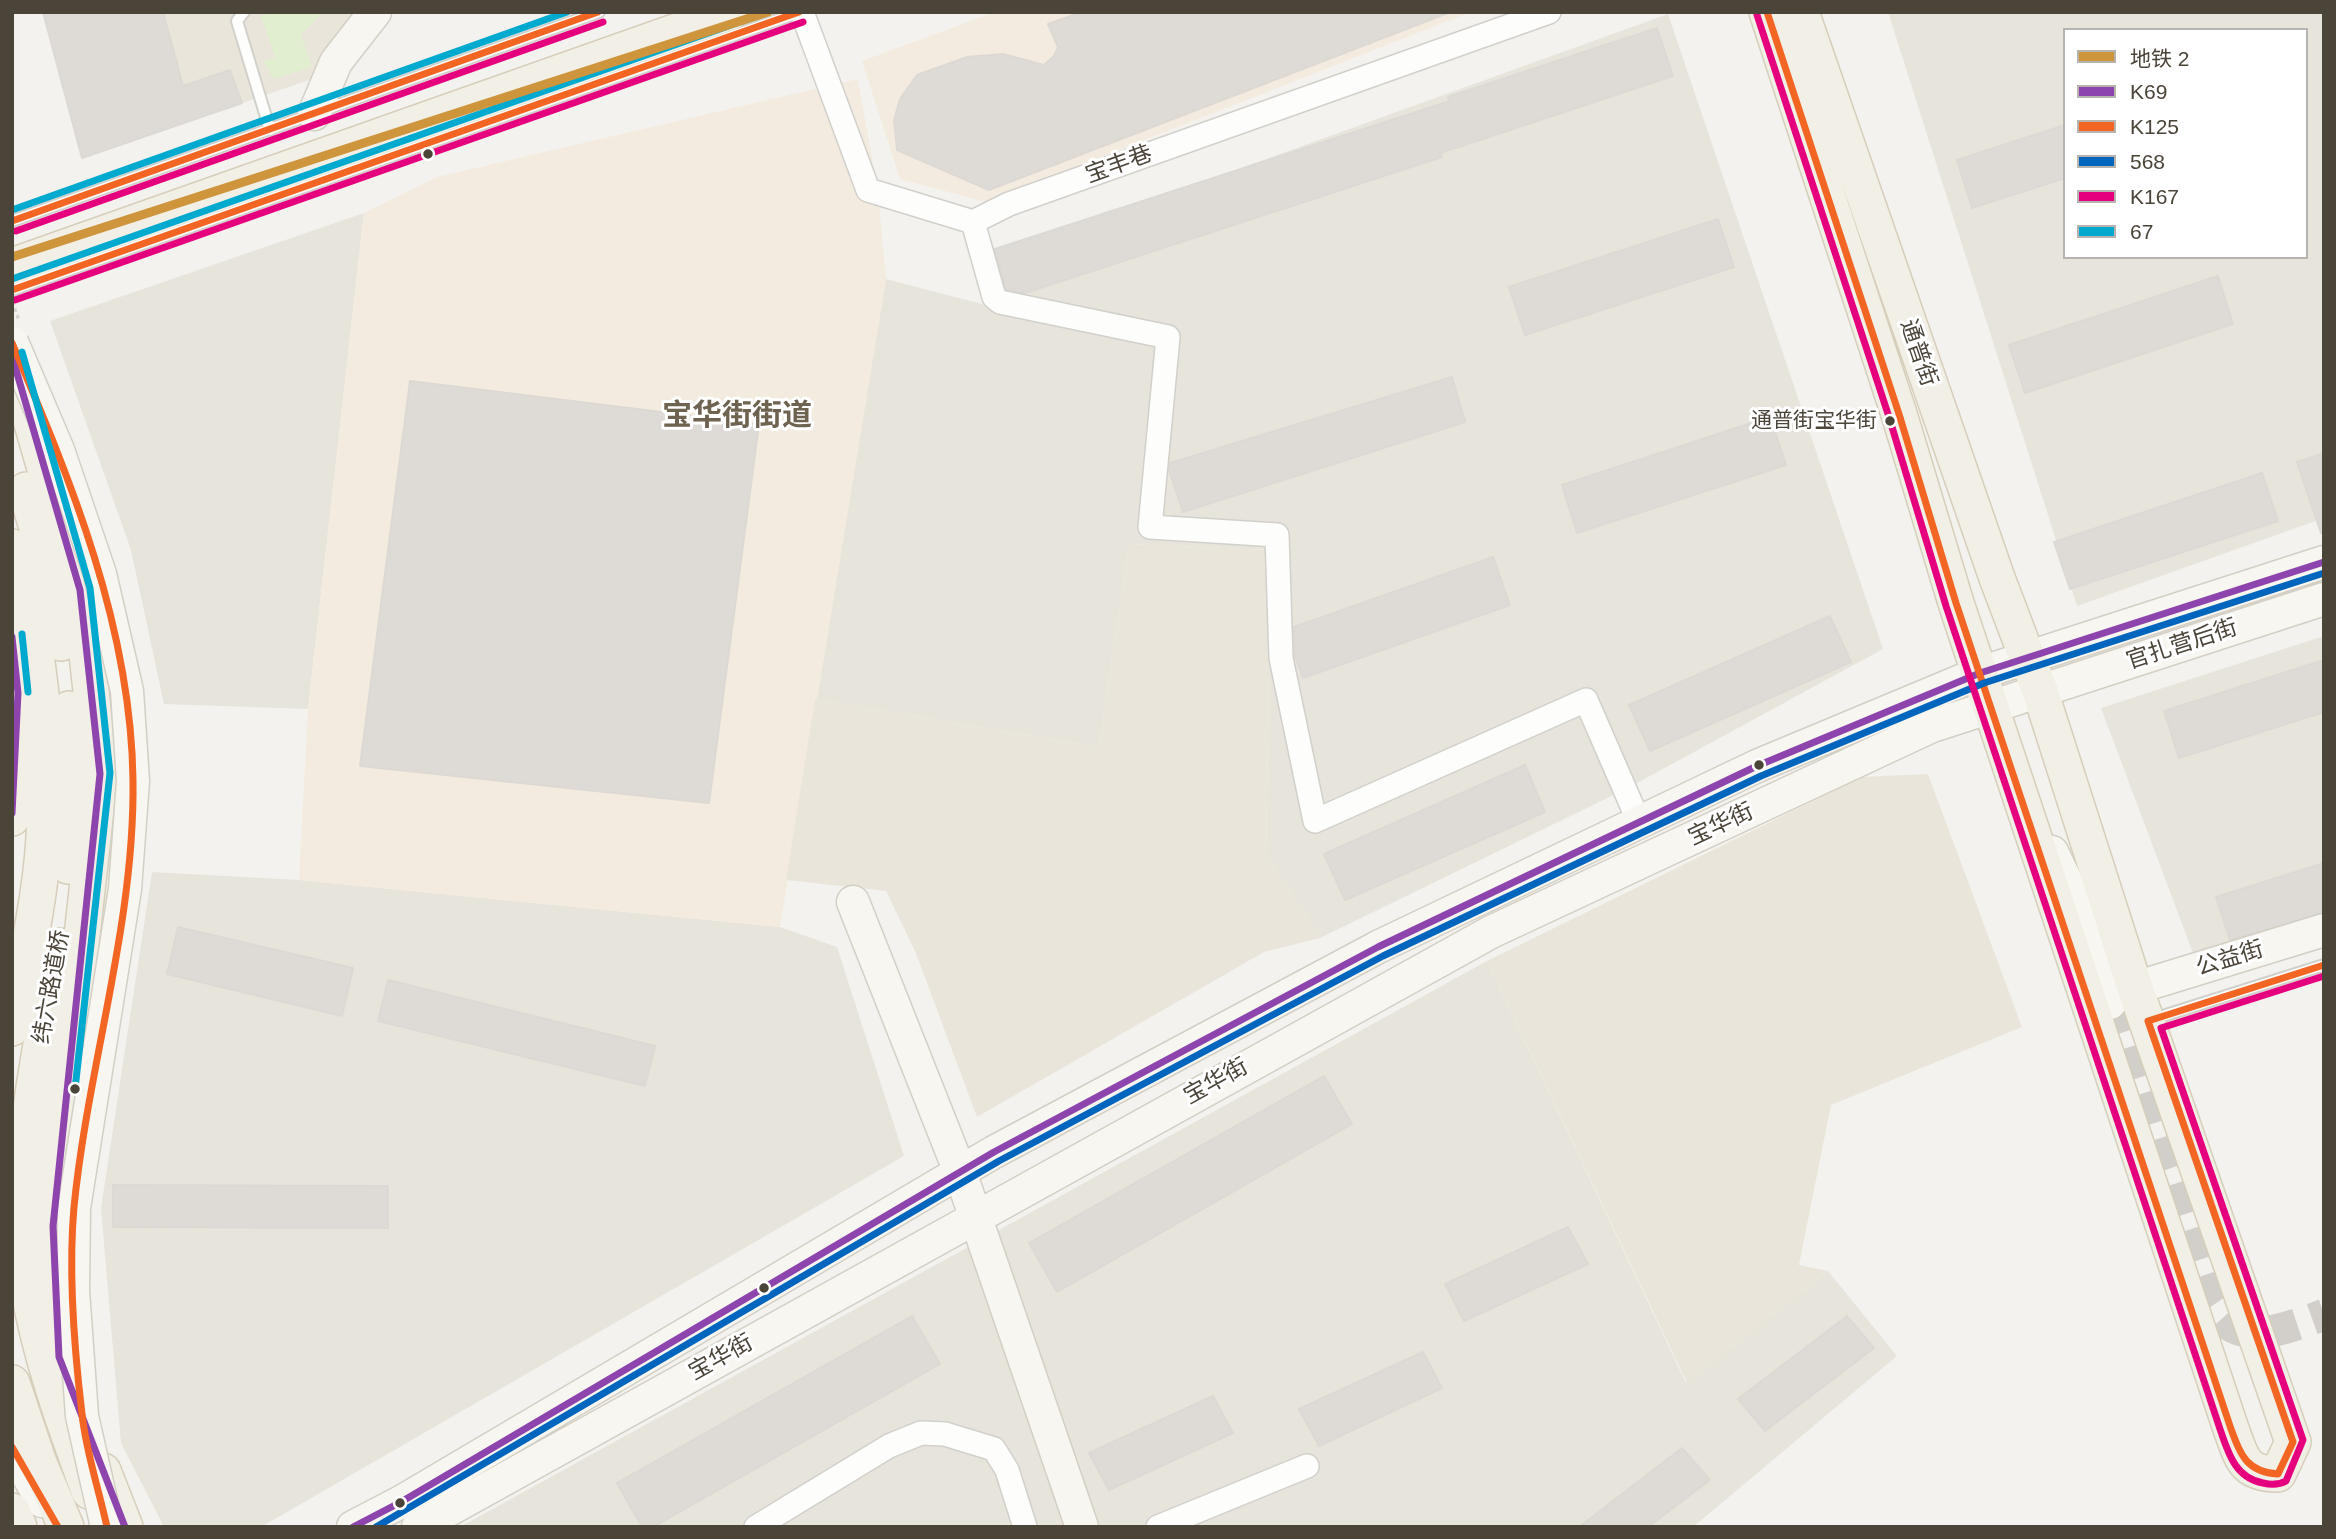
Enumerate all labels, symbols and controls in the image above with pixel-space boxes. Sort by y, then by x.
legend [2063,28,2308,259]
text: 地铁 2 [2130,47,2190,70]
text: K69 [2130,80,2167,103]
text: K125 [2130,115,2179,138]
street label: 宝丰巷 [1082,140,1156,190]
unlabelled marker [421,147,435,161]
text: 568 [2130,150,2165,173]
text: K167 [2130,185,2179,208]
text: 67 [2130,220,2153,243]
street label: 通普街 [1894,316,1942,390]
district label: 宝华街街道 [662,399,812,435]
place label: 通普街宝华街 [1751,408,1877,434]
marker: 通普街宝华街 [1883,414,1897,428]
street label: 官扎营后街 [2123,614,2241,676]
unlabelled marker [1752,758,1766,772]
street label: 宝华街 [1684,798,1758,852]
street label: 纬六路道桥 [28,928,76,1046]
street label: 公益街 [2193,936,2267,982]
street label: 宝华街 [1179,1053,1253,1111]
unlabelled marker [68,1082,82,1096]
unlabelled marker [757,1281,771,1295]
street label: 宝华街 [684,1329,758,1387]
unlabelled marker [393,1496,407,1510]

